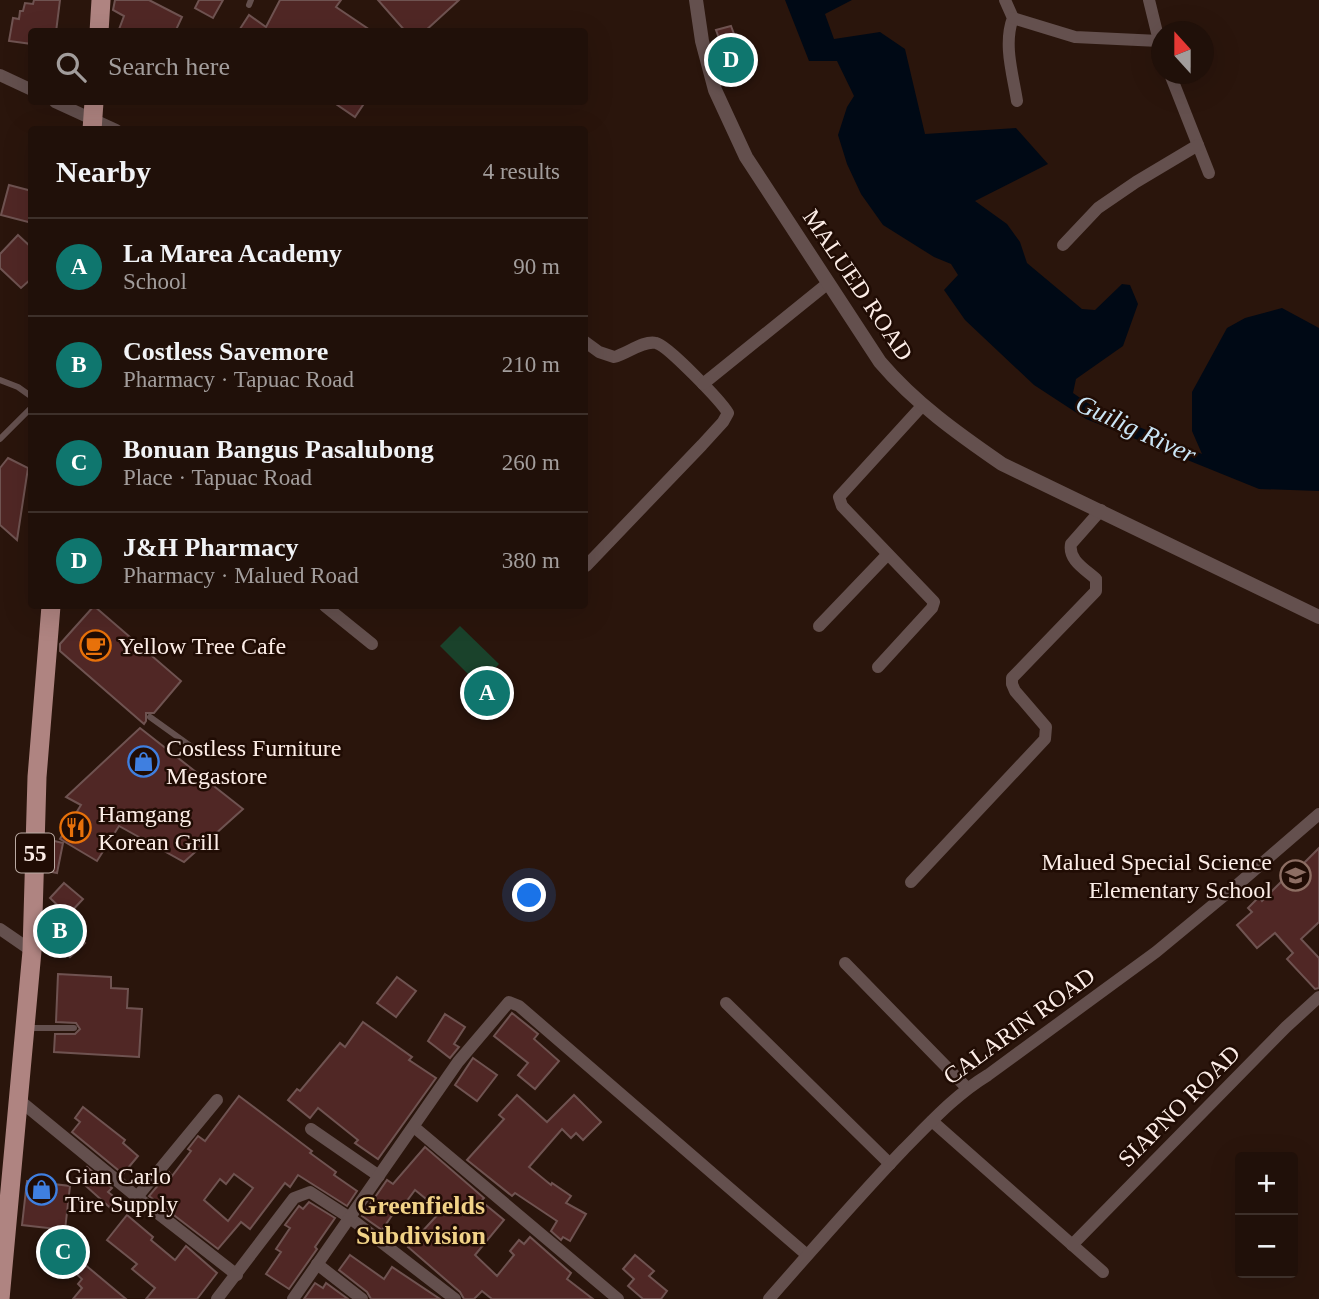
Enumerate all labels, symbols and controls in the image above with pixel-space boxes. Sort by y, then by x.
north arrow [1151,21,1214,84]
search box [28,28,588,105]
pin: D [708,34,754,86]
icon: search [52,48,90,86]
text: Search here [108,52,230,81]
text: Nearby [56,155,151,188]
text: 4 results [483,159,560,184]
street label: MALUED ROAD [798,204,918,366]
text: La Marea Academy [123,239,342,268]
text: A [71,254,87,279]
text: 90 m [513,254,560,279]
text: School [123,269,187,294]
text: Costless Savemore [123,337,328,366]
text: B [71,352,87,377]
text: 210 m [502,352,560,377]
text: Pharmacy · Tapuac Road [123,367,354,392]
water label: Guilig River [1071,389,1201,470]
text: Bonuan Bangus Pasalubong [123,435,434,464]
text: C [71,450,87,475]
text: 260 m [502,450,560,475]
text: Place · Tapuac Road [123,465,312,490]
text: J&H Pharmacy [123,533,298,562]
text: D [71,548,87,573]
text: 380 m [502,548,560,573]
text: Pharmacy · Malued Road [123,563,359,588]
cafe icon: Yellow Tree Cafe [78,629,112,663]
place label: Yellow Tree Cafe [118,633,286,659]
pin: A [464,667,510,719]
place label: Costless Furniture Megastore [166,735,341,789]
shop icon: Costless Furniture Megastore [126,745,160,779]
place label: Hamgang Korean Grill [98,801,220,855]
restaurant icon: Hamgang Korean Grill [58,811,92,845]
road number: 55 [16,834,54,873]
place label: Malued Special Science Elementary School [1041,849,1272,903]
school or university icon: Malued Special Science Elementary School [1278,859,1312,893]
your location [512,878,546,912]
pin: B [37,905,83,957]
street label: CALARIN ROAD [938,962,1100,1090]
street label: SIAPNO ROAD [1113,1040,1245,1172]
map controls [1235,1152,1298,1278]
button: + [1235,1152,1298,1215]
place label: Gian Carlo Tire Supply [65,1163,178,1217]
shop icon: Gian Carlo Tire Supply [25,1173,59,1207]
district label: Greenfields Subdivision [356,1191,487,1250]
button: − [1235,1215,1298,1278]
pin: C [40,1226,86,1278]

